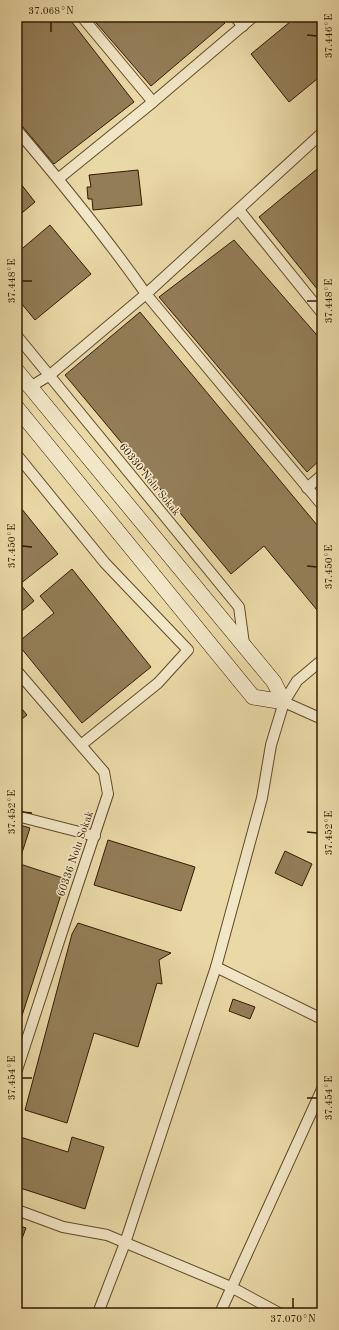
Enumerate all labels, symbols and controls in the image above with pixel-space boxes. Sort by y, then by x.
text: 37.068°N [28,6,74,16]
text: 37.446°E [324,14,334,58]
text: 37.448°E [7,259,17,303]
text: 37.448°E [324,279,334,323]
street label: 60330 Nolu Sokak [116,442,182,519]
text: 37.450°E [7,524,17,568]
text: 37.450°E [324,545,334,589]
text: 37.452°E [7,790,17,834]
street label: 60336 Nolu Sokak [56,809,96,898]
text: 37.452°E [324,811,334,855]
text: 37.454°E [7,1056,17,1100]
text: 37.454°E [324,1076,334,1120]
text: 37.070°N [270,1314,316,1324]

